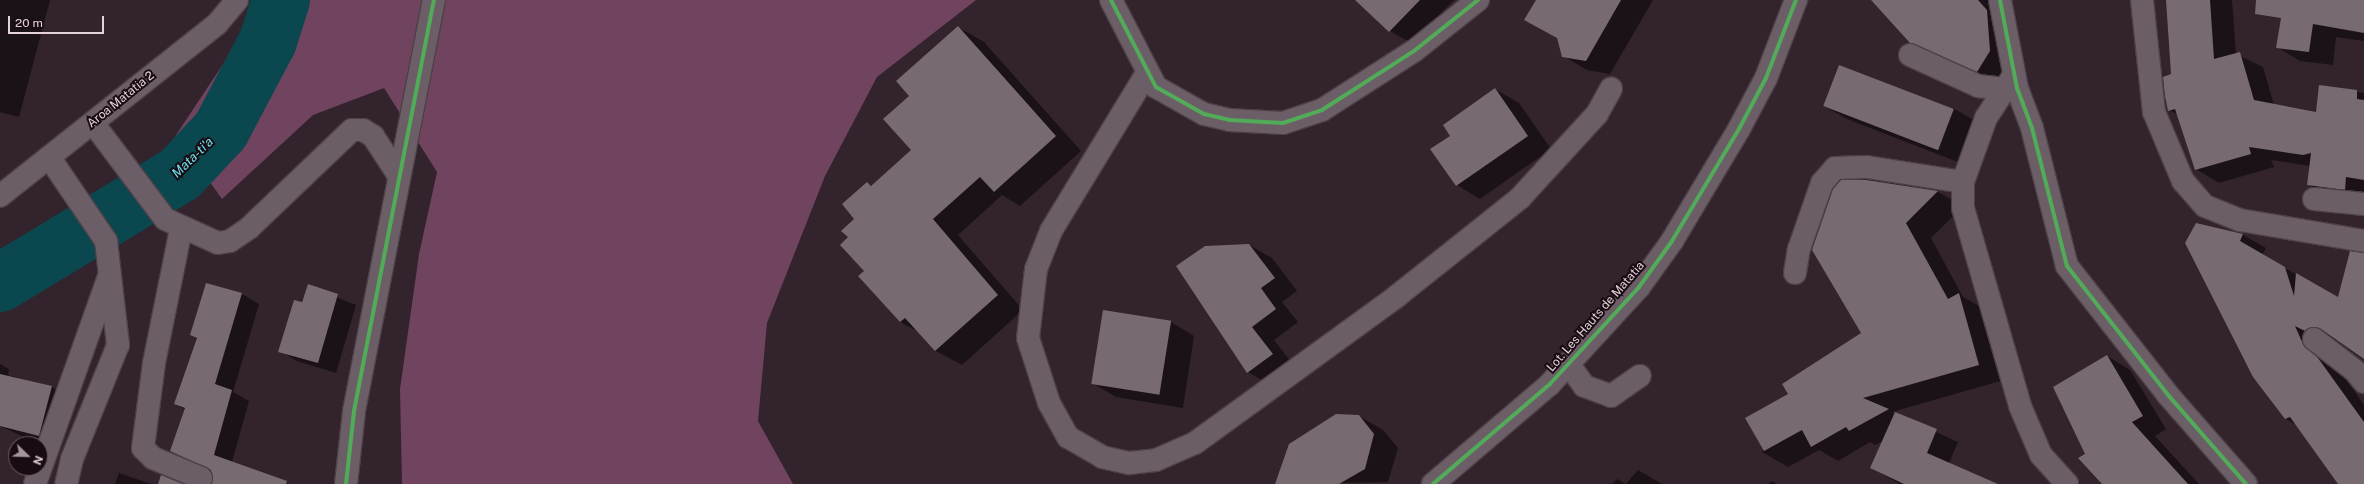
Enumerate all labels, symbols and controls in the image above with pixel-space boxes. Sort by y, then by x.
scale bar [10,8,106,34]
text: 20 m [15,16,43,30]
street label: Aroa Matatia 2 [85,69,157,131]
water label: Mata-ti'a [169,135,217,181]
street label: Lot. Les Hauts de Matatia [1544,259,1648,375]
north arrow [8,436,48,476]
text: N [31,454,45,467]

